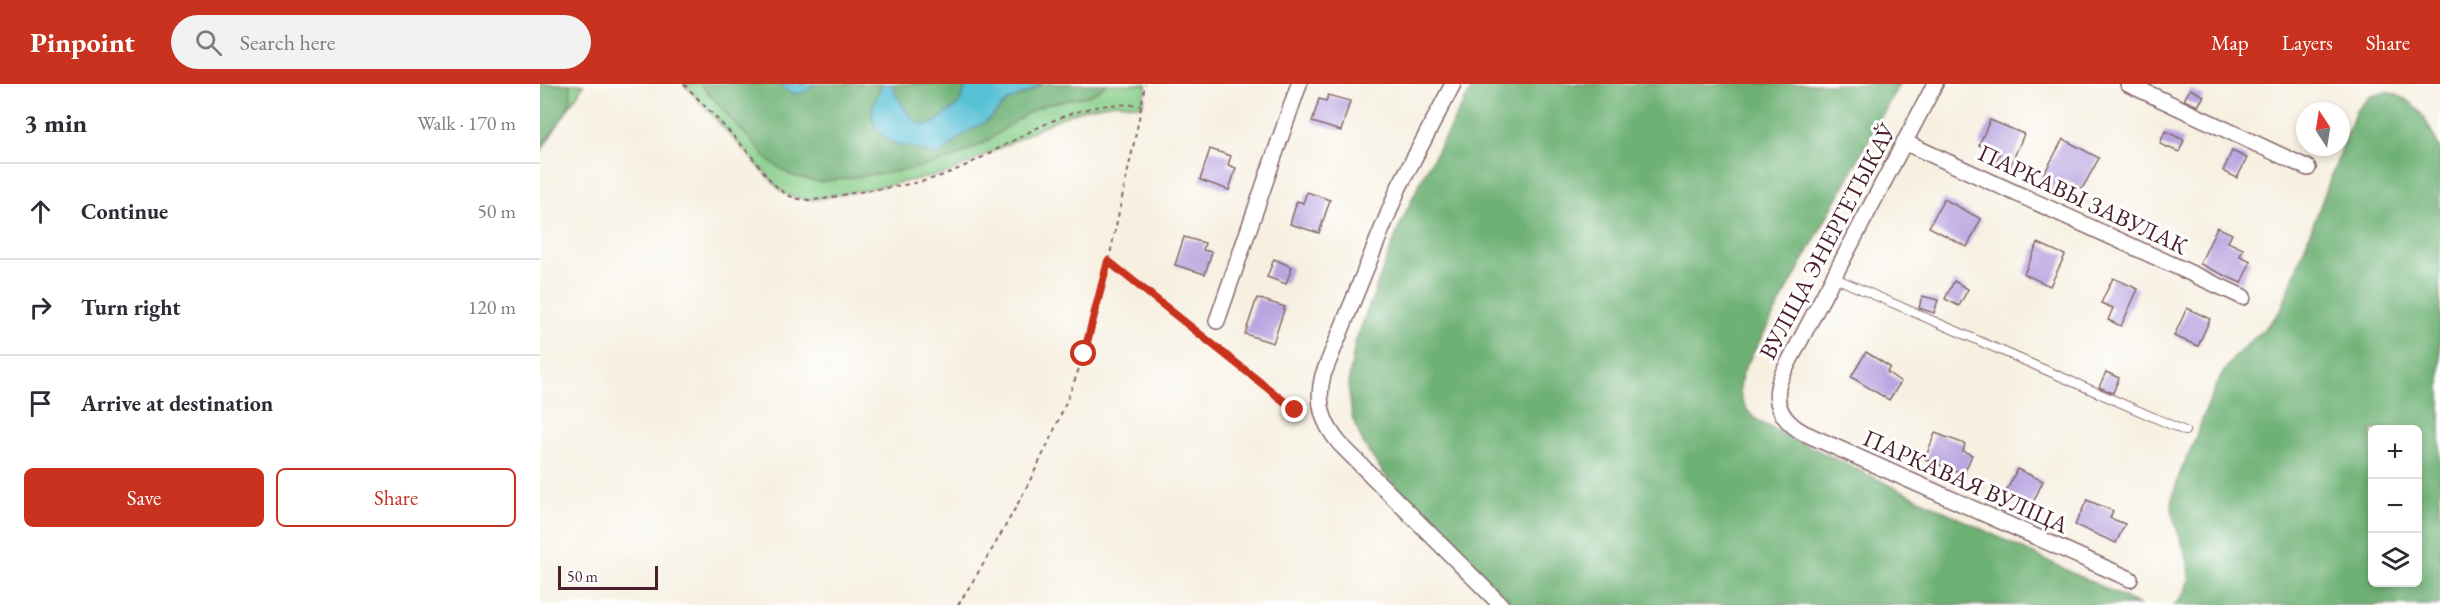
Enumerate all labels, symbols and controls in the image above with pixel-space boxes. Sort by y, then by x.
search box [171,15,591,69]
text: Pinpoint [30,24,135,60]
icon: search [192,26,225,59]
text: Search here [240,28,335,57]
text: Map [2211,29,2249,56]
text: Layers [2282,29,2333,56]
text: Share [2366,29,2410,56]
north arrow [2296,102,2350,156]
text: 3 min [24,106,87,140]
text: Walk · 170 m [417,110,516,136]
street label: ВУЛІЦА ЭНЕРГЕТЫКАЎ [1751,117,1903,365]
street label: ПАРКАВЫ ЗАВУЛАК [1973,137,2193,261]
icon: ahead [24,195,57,228]
text: Continue [81,197,168,226]
text: 50 m [477,198,516,224]
icon: right [24,291,57,324]
text: Turn right [81,293,180,322]
text: 120 m [468,294,516,320]
route start [1070,340,1096,366]
icon: arrive [24,387,57,420]
text: Arrive at destination [81,389,273,418]
route end [1281,396,1307,422]
street label: ПАРКАВАЯ ВУЛІЦА [1858,422,2074,540]
map controls [2368,425,2422,587]
button: + [2368,425,2422,479]
button: Save [24,468,264,527]
button: Share [276,468,516,527]
button: − [2368,479,2422,533]
button: layers [2368,533,2422,587]
scale bar [558,563,658,590]
text: 50 m [567,566,598,587]

